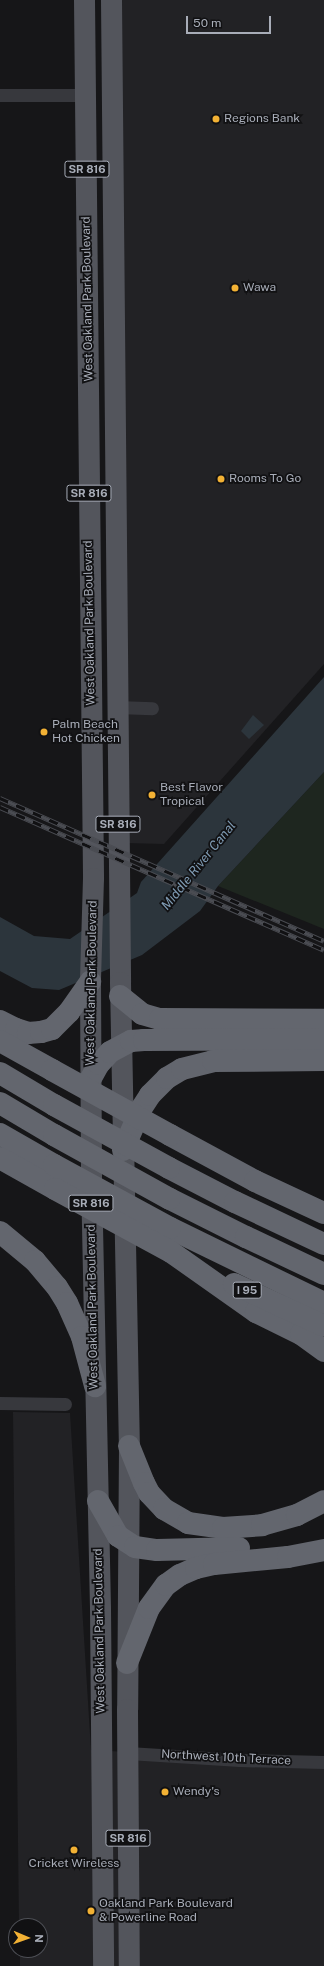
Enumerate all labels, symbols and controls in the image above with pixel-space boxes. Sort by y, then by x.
scale bar [188,8,273,34]
text: 50 m [193,16,221,30]
place label: Regions Bank [224,112,300,126]
marker: Regions Bank [211,114,221,124]
road number: SR 816 [64,160,110,178]
street label: West Oakland Park Boulevard [79,216,97,382]
place label: Wawa [243,281,276,295]
marker: Wawa [230,283,240,293]
place label: Rooms To Go [229,472,301,486]
marker: Rooms To Go [216,474,226,484]
road number: SR 816 [66,484,112,502]
street label: West Oakland Park Boulevard [81,540,99,706]
place label: Palm Beach Hot Chicken [52,718,120,746]
marker: Palm Beach Hot Chicken [39,727,49,737]
place label: Best Flavor Tropical [160,781,223,809]
marker: Best Flavor Tropical [147,790,157,800]
road number: SR 816 [95,815,141,833]
water label: Middle River Canal [158,819,240,913]
street label: West Oakland Park Boulevard [83,900,101,1066]
road number: SR 816 [68,1194,114,1212]
street label: West Oakland Park Boulevard [84,1224,102,1390]
road number: I 95 [232,1281,262,1299]
street label: West Oakland Park Boulevard [91,1548,109,1714]
street label: Northwest 10th Terrace [161,1747,291,1769]
place label: Wendy's [173,1785,219,1799]
marker: Wendy's [160,1787,170,1797]
road number: SR 816 [105,1829,151,1847]
marker: Cricket Wireless [69,1845,79,1855]
place label: Cricket Wireless [28,1857,120,1871]
place label: Oakland Park Boulevard & Powerline Road [99,1897,233,1925]
marker: Oakland Park Boulevard & Powerline Road [86,1906,96,1916]
north arrow [8,1918,48,1958]
text: N [33,1934,45,1943]

